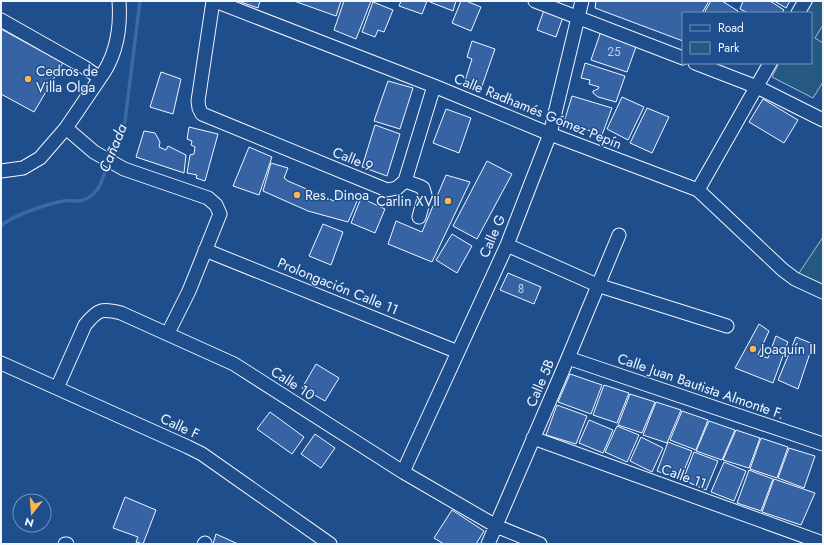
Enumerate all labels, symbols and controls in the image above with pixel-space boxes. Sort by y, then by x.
legend [682,12,812,64]
text: Road [718,19,744,37]
text: Park [718,39,740,57]
house number: 25 [607,43,621,61]
place label: Cedros de Villa Olga [36,61,98,97]
street label: Calle Radhamés Gómez Pepín [451,68,625,154]
marker: Cedros de Villa Olga [23,74,33,84]
water label: Cañada [93,120,133,176]
street label: Calle 9 [330,142,376,176]
place label: Res. Dinoa [305,185,369,205]
marker: Res. Dinoa [292,190,302,200]
place label: Carlin XVII [376,191,440,211]
marker: Carlin XVII [443,196,453,206]
street label: Calle G [474,211,510,261]
street label: Prolongación Calle 11 [275,253,401,319]
house number: 8 [518,280,524,298]
place label: Joaquín II [759,339,816,359]
marker: Joaquín II [748,344,758,354]
street label: Calle Juan Bautista Almonte F. [615,348,787,424]
street label: Calle 5B [521,356,559,410]
street label: Calle 10 [267,361,319,405]
street label: Calle F [157,408,203,444]
street label: Calle 11 [659,459,709,493]
north arrow [12,493,52,533]
text: N [23,514,36,531]

